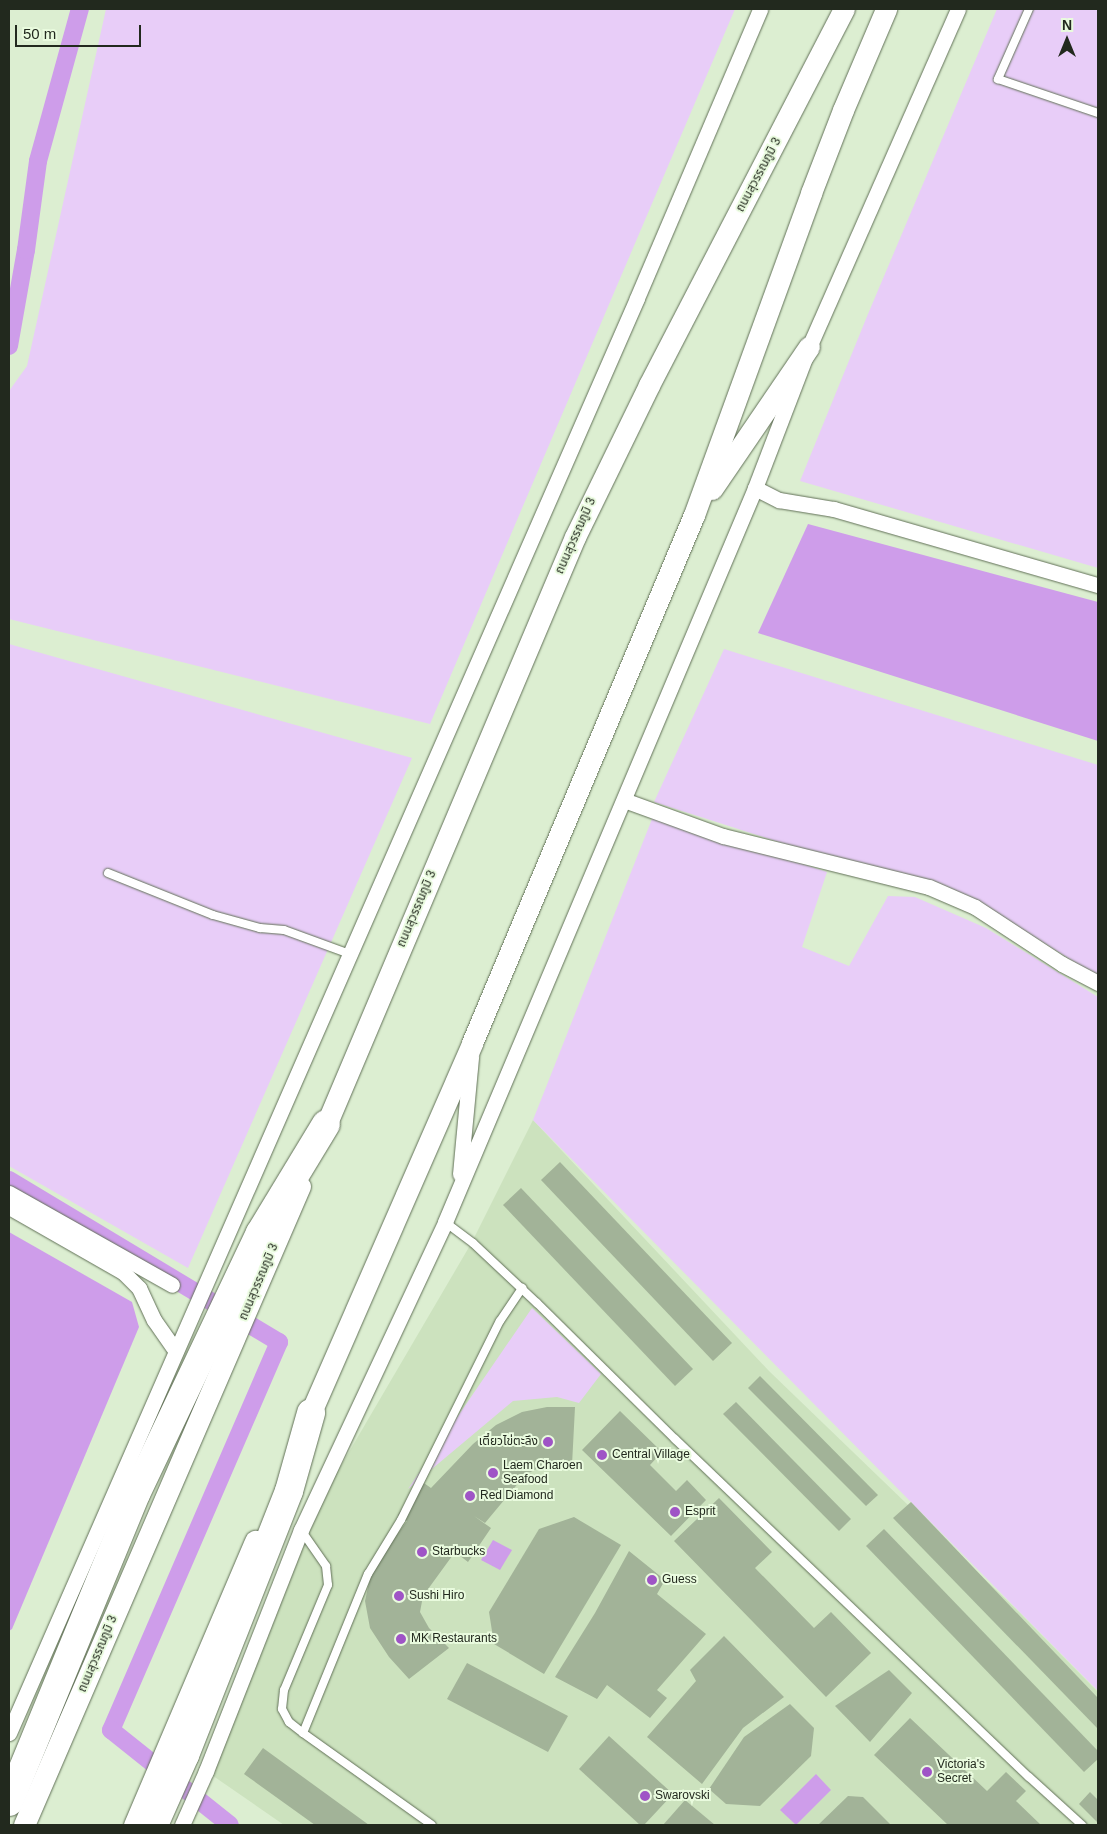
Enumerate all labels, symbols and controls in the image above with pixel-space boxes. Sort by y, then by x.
scale bar [18,15,144,47]
north arrow [1042,15,1092,65]
text: N [1062,17,1072,33]
text: 50 m [23,25,56,42]
street label: ถนนสุวรรณภูมิ 3 [733,135,785,215]
street label: ถนนสุวรรณภูมิ 3 [553,496,599,576]
street label: ถนนสุวรรณภูมิ 3 [394,868,440,950]
street label: ถนนสุวรรณภูมิ 3 [236,1241,282,1323]
place label: เตี๋ยวไข่ตะลึง [479,1435,538,1449]
marker: เตี๋ยวไข่ตะลึง [542,1436,554,1448]
place label: Central Village [612,1448,690,1462]
marker: Central Village [596,1449,608,1461]
place label: Laem Charoen Seafood [503,1459,582,1487]
marker: Laem Charoen Seafood [487,1467,499,1479]
place label: Red Diamond [480,1489,553,1503]
marker: Red Diamond [464,1490,476,1502]
place label: Esprit [685,1505,716,1519]
marker: Esprit [669,1506,681,1518]
place label: Starbucks [432,1545,485,1559]
marker: Starbucks [416,1546,428,1558]
place label: Guess [662,1573,697,1587]
marker: Guess [646,1574,658,1586]
place label: Sushi Hiro [409,1589,464,1603]
marker: Sushi Hiro [393,1590,405,1602]
street label: ถนนสุวรรณภูมิ 3 [75,1613,121,1695]
place label: MK Restaurants [411,1632,497,1646]
marker: MK Restaurants [395,1633,407,1645]
place label: Victoria's Secret [937,1758,985,1786]
marker: Victoria's Secret [921,1766,933,1778]
place label: Swarovski [655,1789,710,1803]
marker: Swarovski [639,1790,651,1802]

